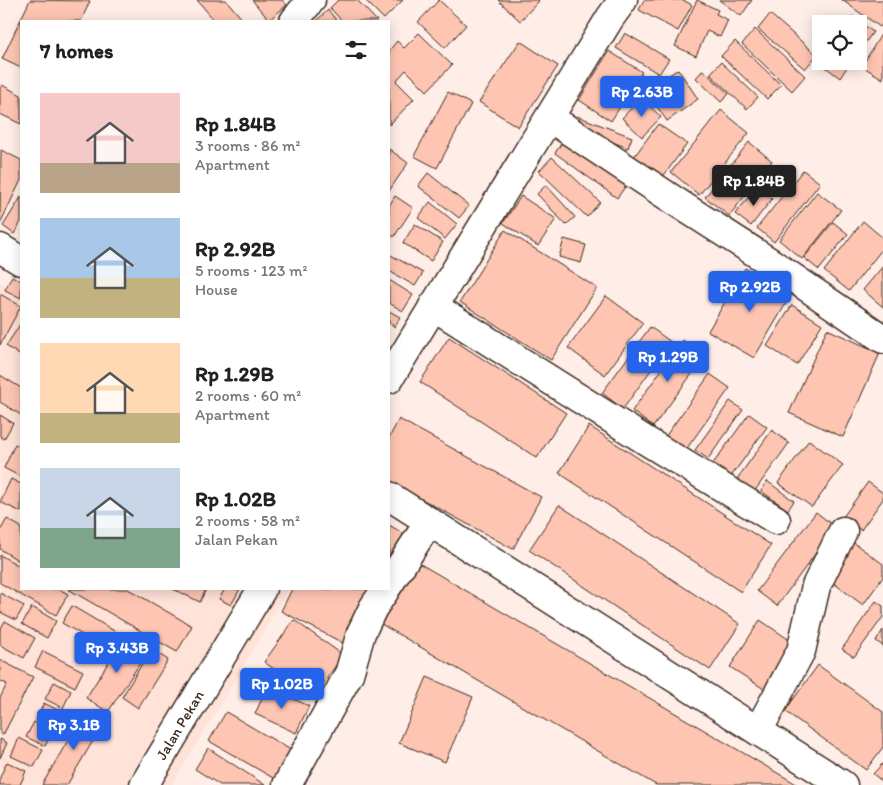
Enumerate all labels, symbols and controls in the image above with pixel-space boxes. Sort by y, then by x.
map controls [812,15,867,70]
button: locate [812,15,867,70]
icon: filters [342,36,370,64]
text: 7 homes [40,38,114,63]
pin: Rp 2.63B [590,76,694,118]
text: Rp 2.63B [611,82,673,101]
text: Rp 1.84B [195,111,276,136]
icon: home [80,113,140,173]
text: 3 rooms · 86 m² [195,136,300,155]
text: Apartment [195,155,270,174]
pin: Rp 1.84B [702,164,806,207]
text: Rp 1.84B [723,171,785,190]
text: Rp 2.92B [195,236,275,261]
icon: home [80,238,140,298]
text: 5 rooms · 123 m² [195,261,307,280]
pin: Rp 2.92B [698,270,802,313]
text: Rp 2.92B [719,277,781,296]
text: House [195,280,238,299]
pin: Rp 1.29B [616,340,720,383]
text: Rp 1.29B [638,347,698,366]
text: Rp 1.29B [195,361,274,386]
icon: home [80,363,140,423]
text: 2 rooms · 60 m² [195,386,301,405]
text: Apartment [195,405,270,424]
text: Rp 1.02B [195,486,276,511]
icon: home [80,488,140,548]
text: 2 rooms · 58 m² [195,511,300,530]
text: Jalan Pekan [195,530,278,549]
pin: Rp 3.43B [65,632,169,674]
text: Rp 3.43B [85,638,149,657]
pin: Rp 1.02B [230,668,334,710]
text: Rp 1.02B [251,674,313,693]
street label: Jalan Pekan [152,687,208,763]
pin: Rp 3.1B [28,708,120,751]
text: Rp 3.1B [48,715,100,734]

